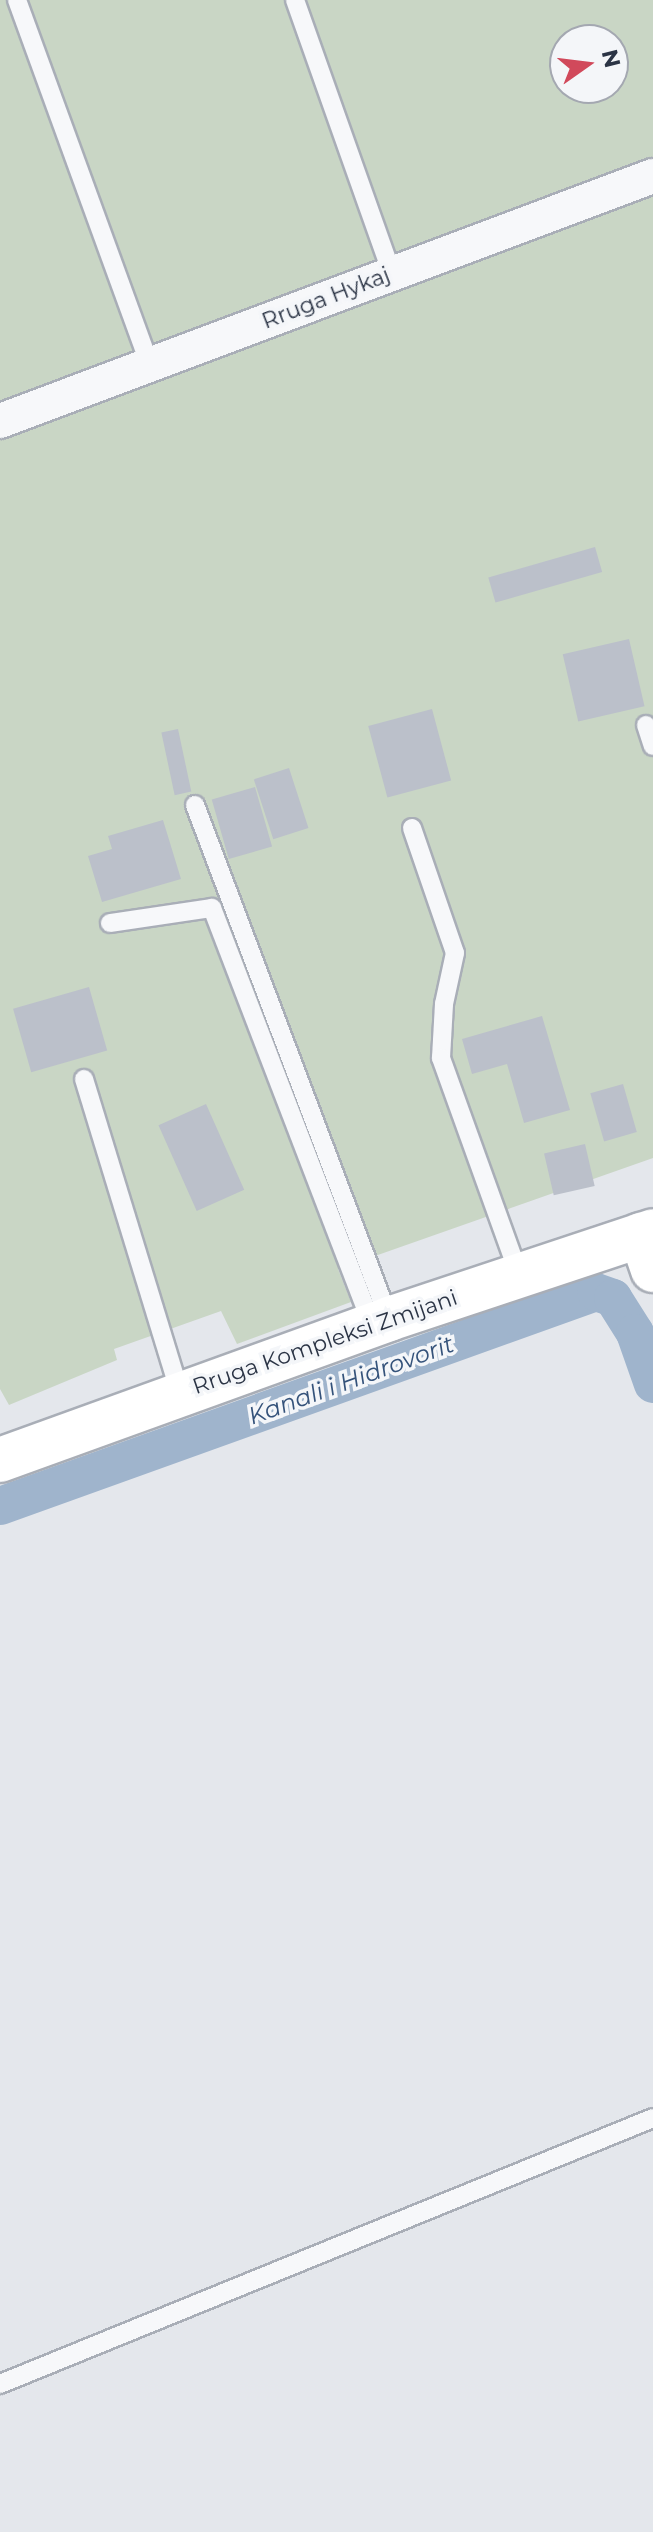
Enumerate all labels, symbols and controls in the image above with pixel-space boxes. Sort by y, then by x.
north arrow [549,24,629,104]
text: N [596,47,626,70]
street label: Rruga Hykaj [258,261,394,335]
street label: Rruga Kompleksi Zmijani [189,1284,461,1400]
water label: Kanali i Hidrovorit [244,1329,458,1431]

